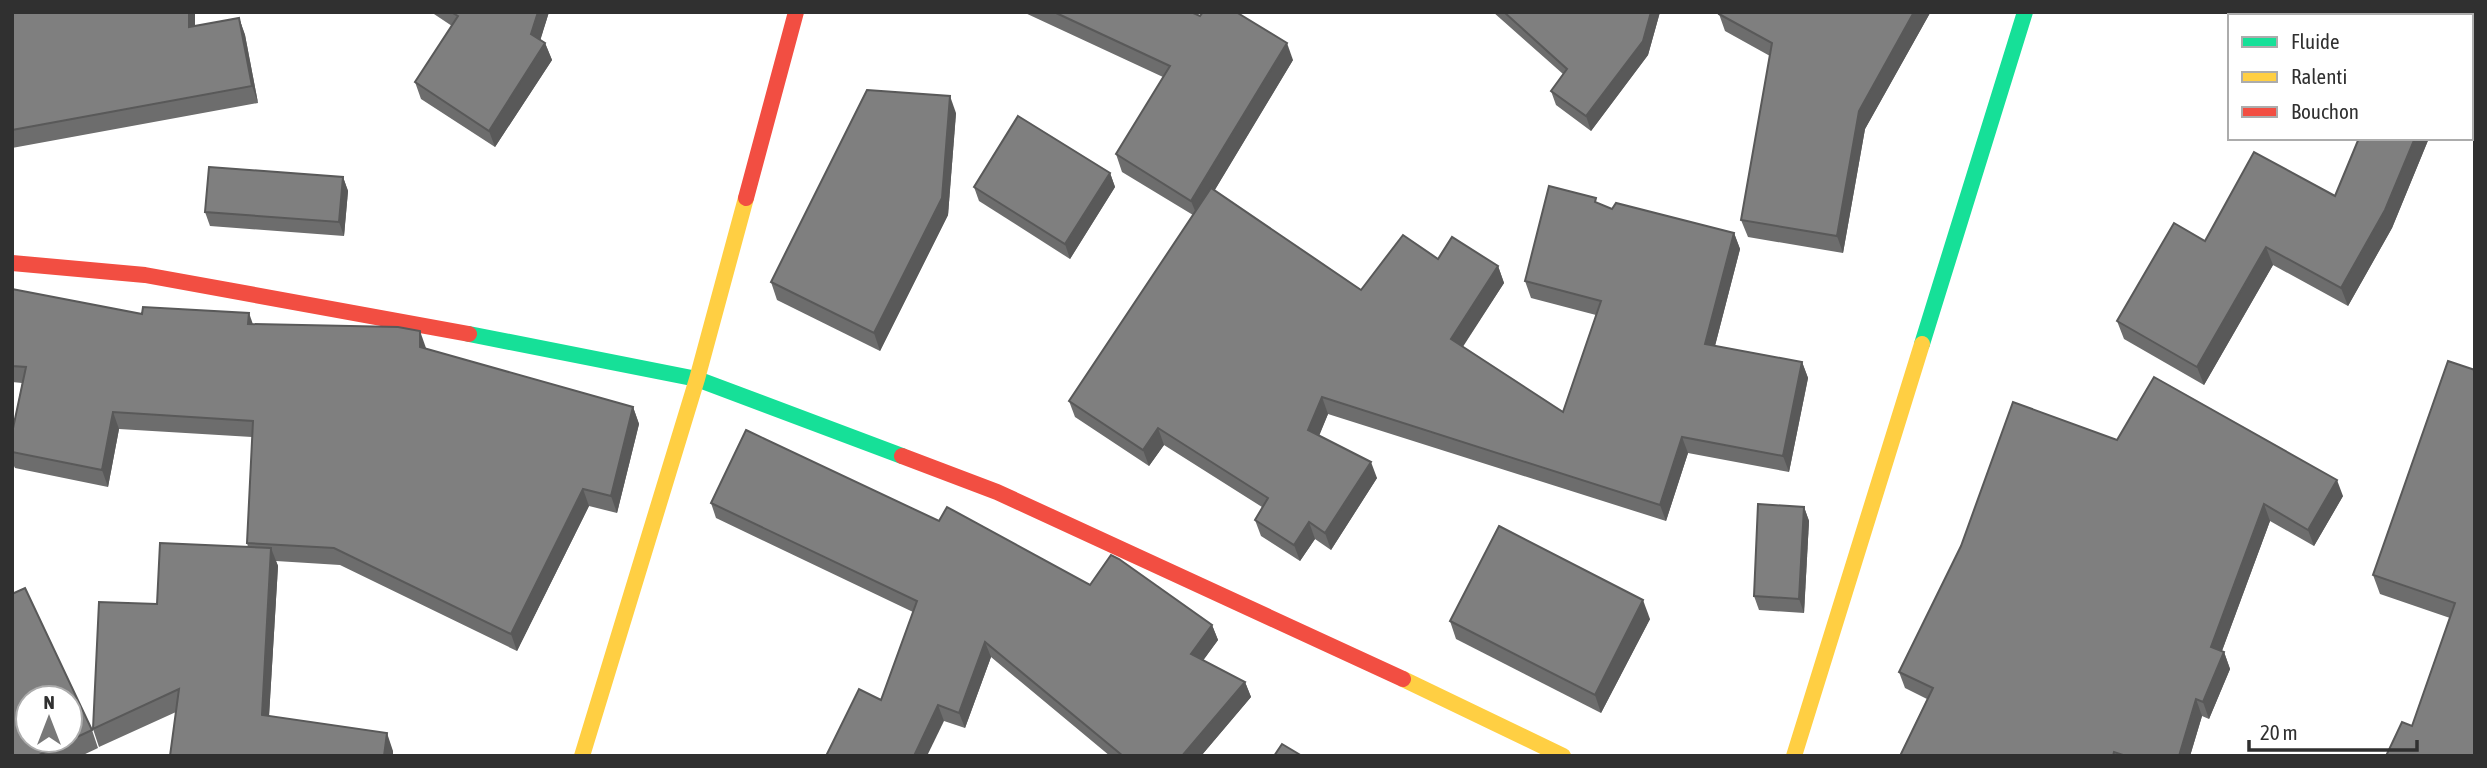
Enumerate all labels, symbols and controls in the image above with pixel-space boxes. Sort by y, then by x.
legend [2228,14,2473,140]
text: Fluide [2291,29,2340,53]
text: Ralenti [2291,64,2347,88]
text: Bouchon [2291,99,2359,123]
north arrow [14,684,84,754]
text: N [43,691,55,713]
scale bar [2249,708,2417,752]
text: 20 m [2260,720,2298,744]

